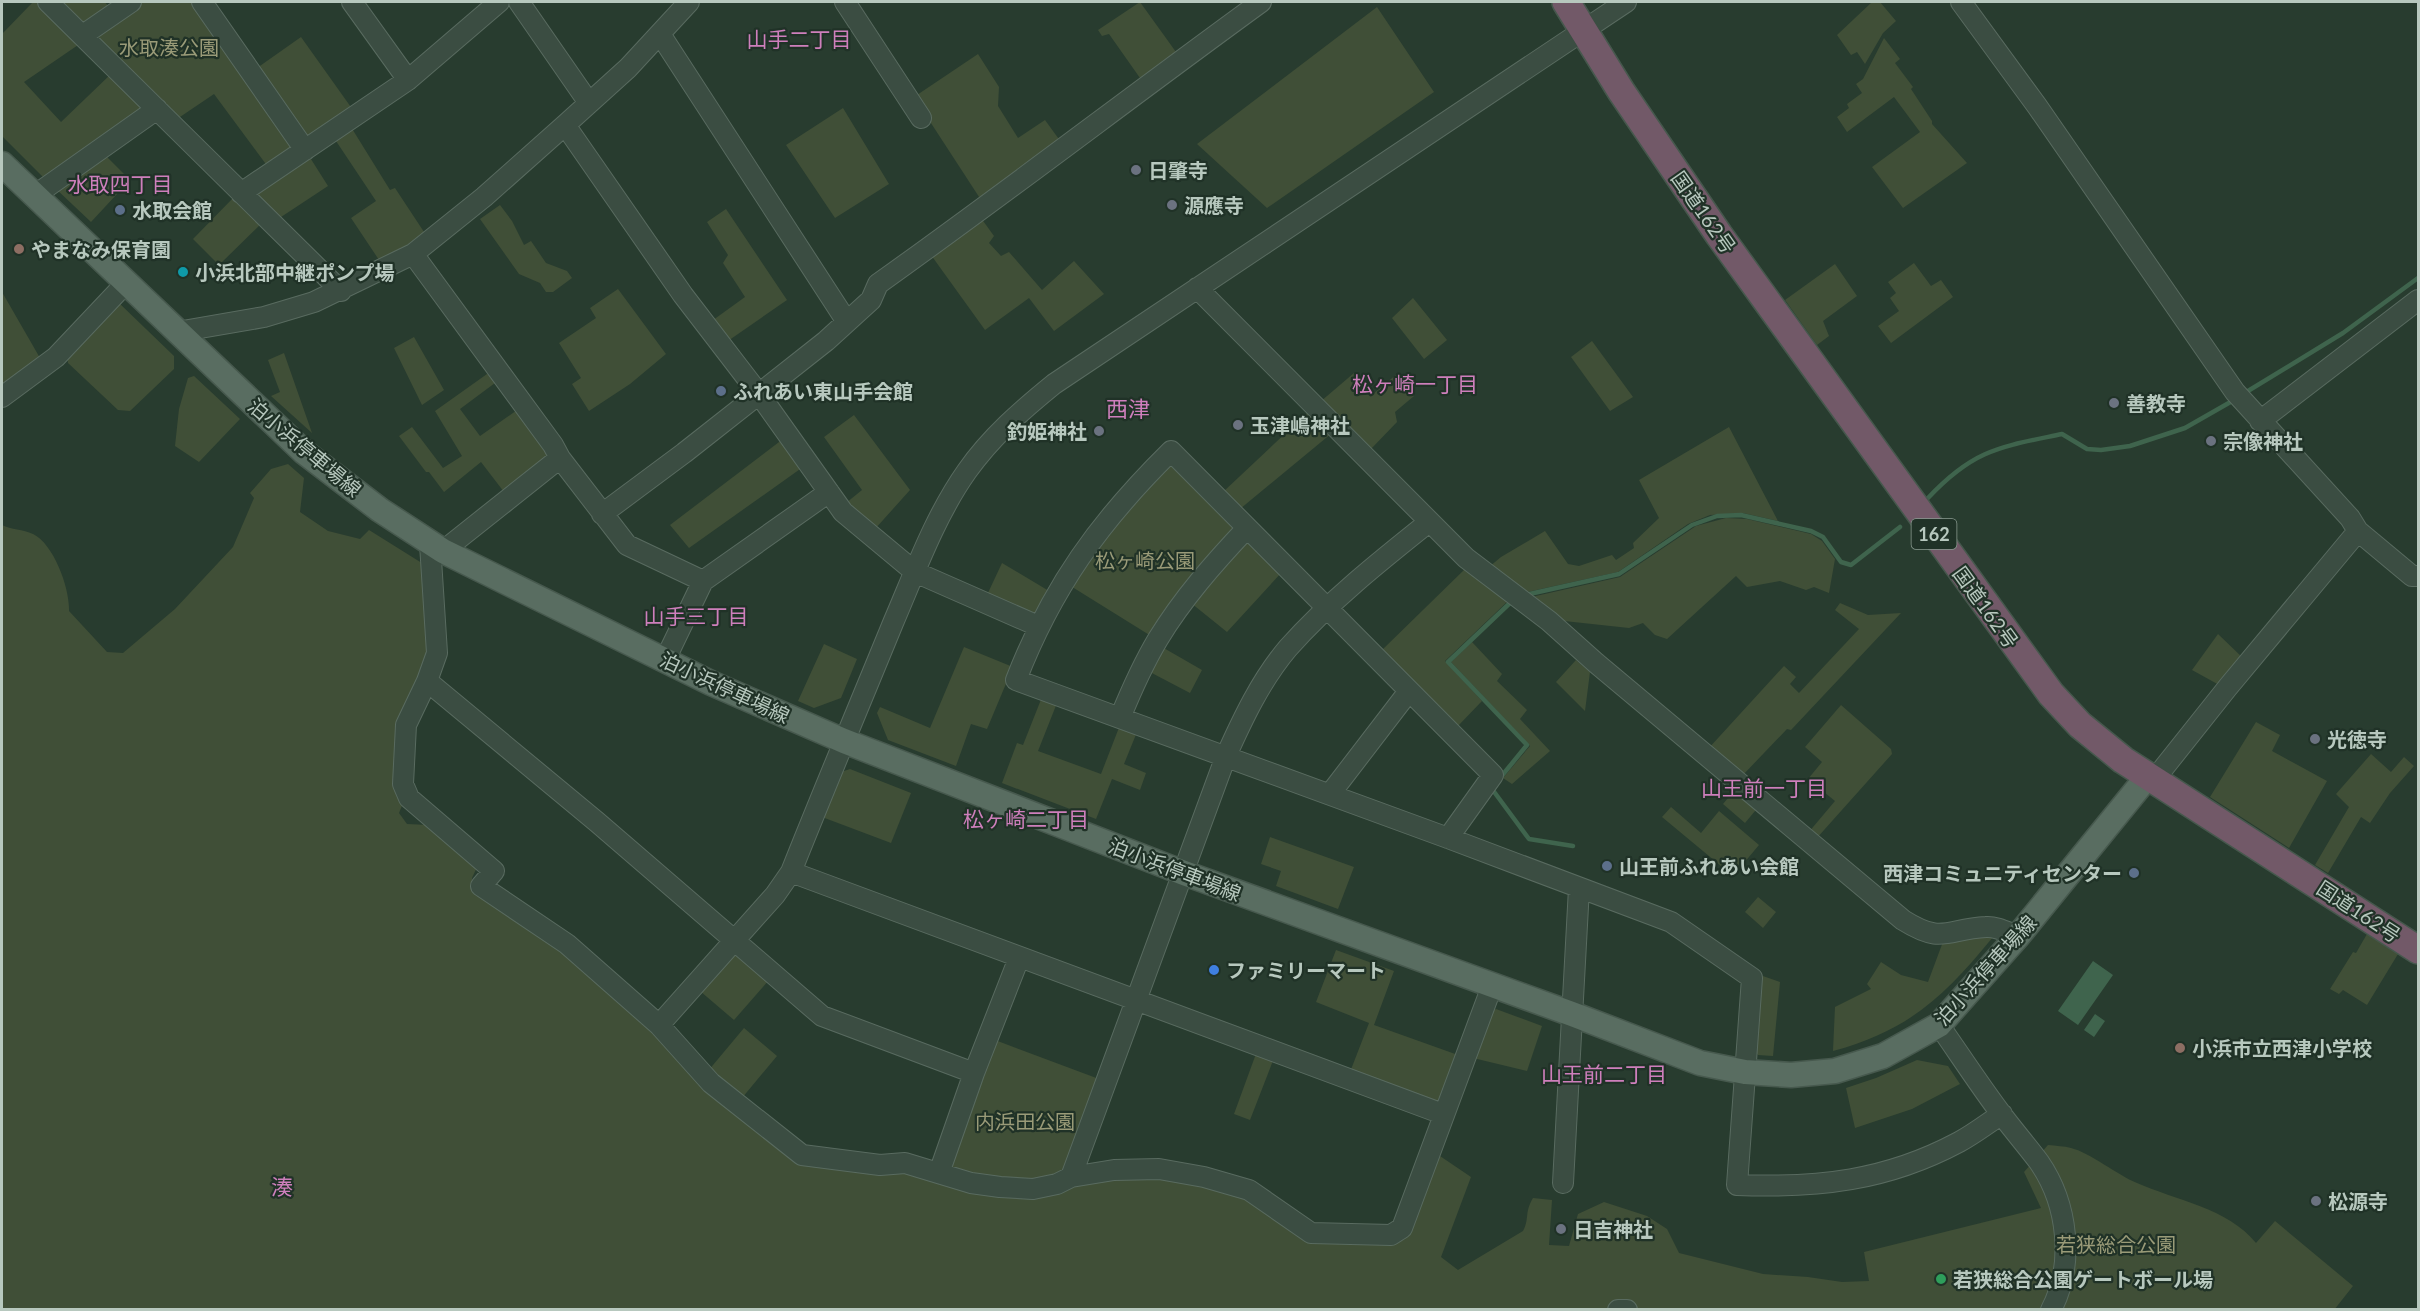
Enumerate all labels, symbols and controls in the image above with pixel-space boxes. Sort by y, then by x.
district label: 山手二丁目 [747,26,852,51]
park label: 水取湊公園 [119,35,219,59]
place label: 日肇寺 [1148,158,1208,182]
marker: 日肇寺 [1129,163,1143,177]
street label: 国道162号 [1667,166,1741,258]
district label: 水取四丁目 [68,171,173,196]
place label: 源應寺 [1184,193,1244,217]
place label: 水取会館 [132,198,212,222]
marker: 源應寺 [1165,198,1179,212]
marker: 水取会館 [113,203,127,217]
place label: やまなみ保育園 [31,237,171,261]
marker: やまなみ保育園 [12,242,26,256]
place label: 小浜北部中継ポンプ場 [195,260,394,284]
marker: 小浜北部中継ポンプ場 [176,265,190,279]
district label: 松ヶ崎一丁目 [1352,371,1478,396]
place label: ふれあい東山手会館 [733,379,913,403]
marker: ふれあい東山手会館 [714,384,728,398]
place label: 善教寺 [2126,391,2186,415]
street label: 泊小浜停車場線 [244,393,366,501]
district label: 西津 [1106,395,1150,422]
marker: 善教寺 [2107,396,2121,410]
place label: 玉津嶋神社 [1250,413,1350,437]
marker: 玉津嶋神社 [1231,418,1245,432]
place label: 釣姫神社 [1007,419,1087,443]
marker: 釣姫神社 [1092,424,1106,438]
place label: 宗像神社 [2223,429,2303,453]
marker: 宗像神社 [2204,434,2218,448]
road number: 162 [1912,519,1956,549]
park label: 松ヶ崎公園 [1095,548,1195,572]
street label: 国道162号 [1948,562,2024,652]
district label: 山手三丁目 [644,603,749,628]
street label: 泊小浜停車場線 [656,647,794,727]
place label: 光徳寺 [2327,727,2387,751]
marker: 光徳寺 [2308,732,2322,746]
district label: 山王前一丁目 [1701,775,1827,800]
district label: 松ヶ崎二丁目 [963,806,1089,831]
street label: 泊小浜停車場線 [1105,833,1245,905]
place label: 山王前ふれあい会館 [1619,854,1799,878]
marker: 山王前ふれあい会館 [1600,859,1614,873]
place label: 西津コミュニティセンター [1883,861,2122,885]
marker: 西津コミュニティセンター [2127,866,2141,880]
street label: 国道162号 [2313,875,2405,947]
street label: 泊小浜停車場線 [1929,910,2041,1030]
place label: ファミリーマート [1226,958,1386,982]
marker: ファミリーマート [1207,963,1221,977]
place label: 小浜市立西津小学校 [2192,1036,2372,1060]
marker: 小浜市立西津小学校 [2173,1041,2187,1055]
district label: 山王前二丁目 [1541,1061,1667,1086]
park label: 内浜田公園 [975,1109,1075,1133]
district label: 湊 [271,1173,293,1200]
place label: 松源寺 [2328,1189,2388,1213]
marker: 松源寺 [2309,1194,2323,1208]
place label: 日吉神社 [1573,1217,1653,1241]
marker: 日吉神社 [1554,1222,1568,1236]
park label: 若狭総合公園 [2056,1232,2176,1256]
place label: 若狭総合公園ゲートボール場 [1953,1267,2213,1291]
marker: 若狭総合公園ゲートボール場 [1934,1272,1948,1286]

